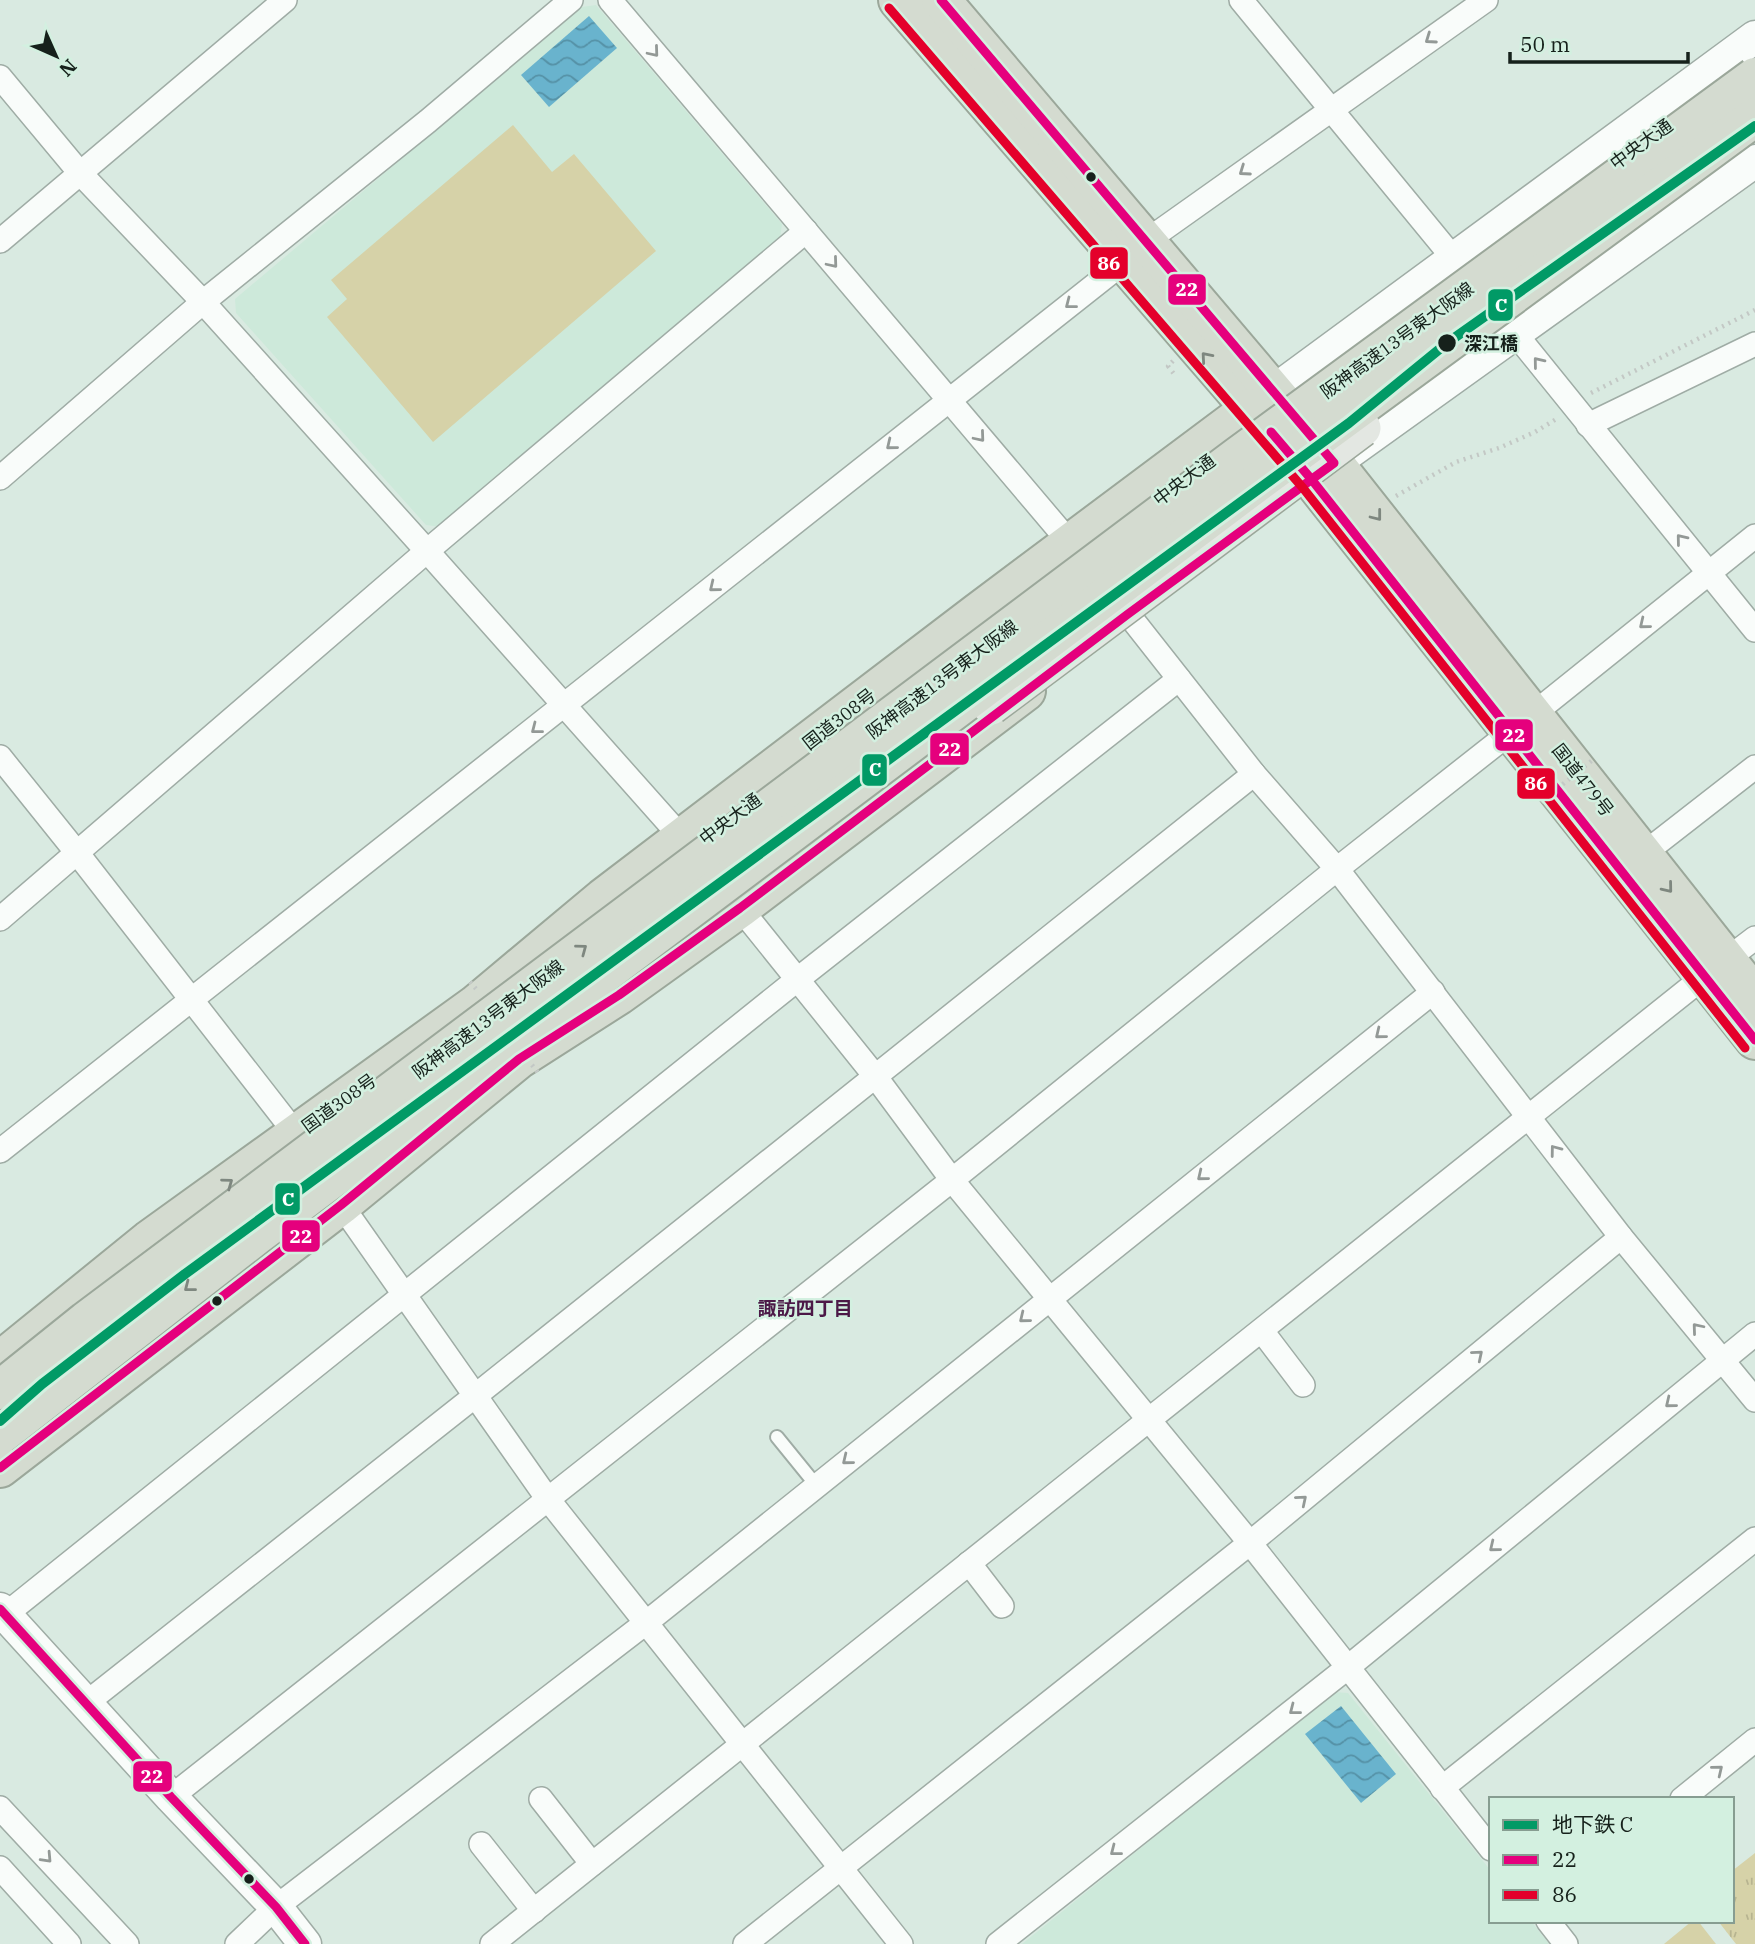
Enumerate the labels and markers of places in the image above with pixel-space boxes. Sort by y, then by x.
unlabelled marker [1084,170,1098,184]
marker: 深江橋 [1436,332,1458,354]
place label: 深江橋 [1464,332,1518,355]
unlabelled marker [210,1294,224,1308]
unlabelled marker [242,1872,256,1886]

